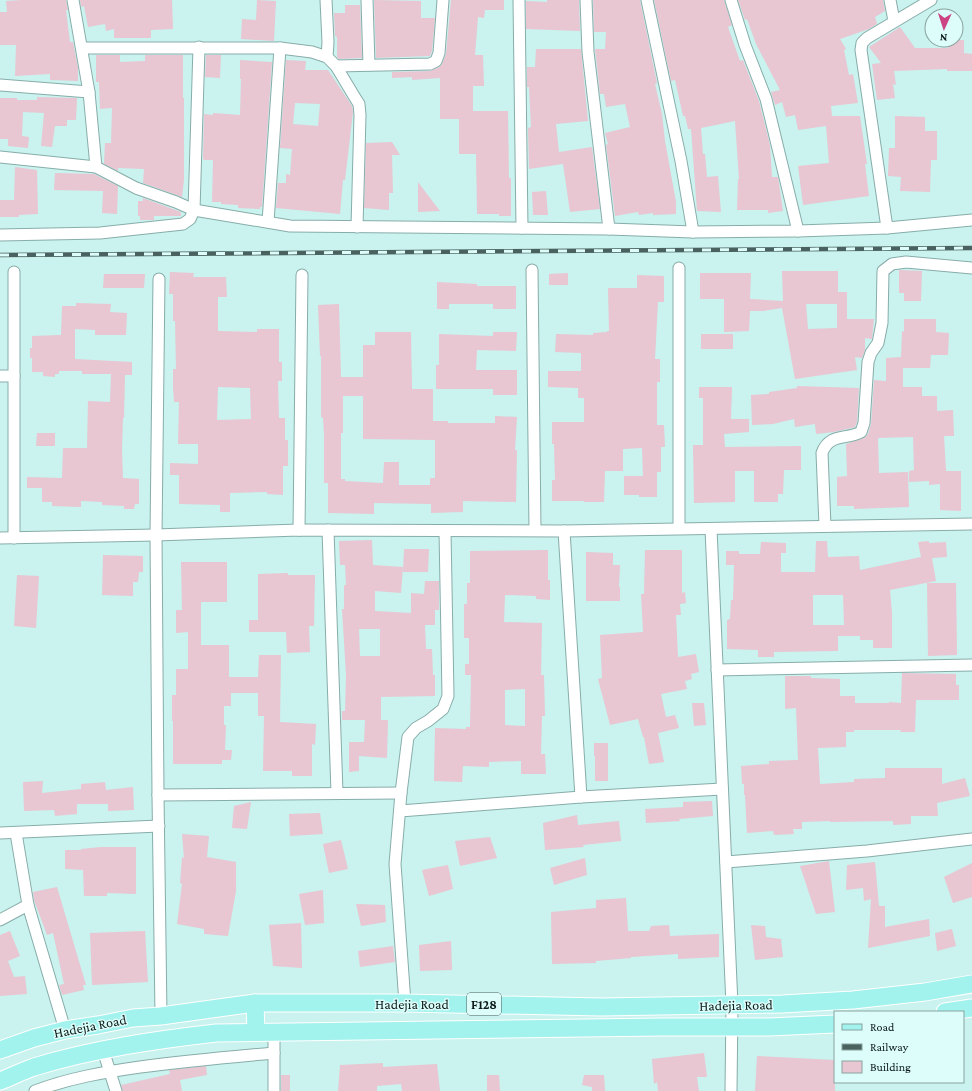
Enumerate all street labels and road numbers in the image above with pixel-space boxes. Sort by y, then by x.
road number: F128 [467,993,501,1015]
street label: Hadejia Road [375,996,450,1013]
street label: Hadejia Road [699,996,774,1015]
street label: Hadejia Road [52,1011,129,1042]

